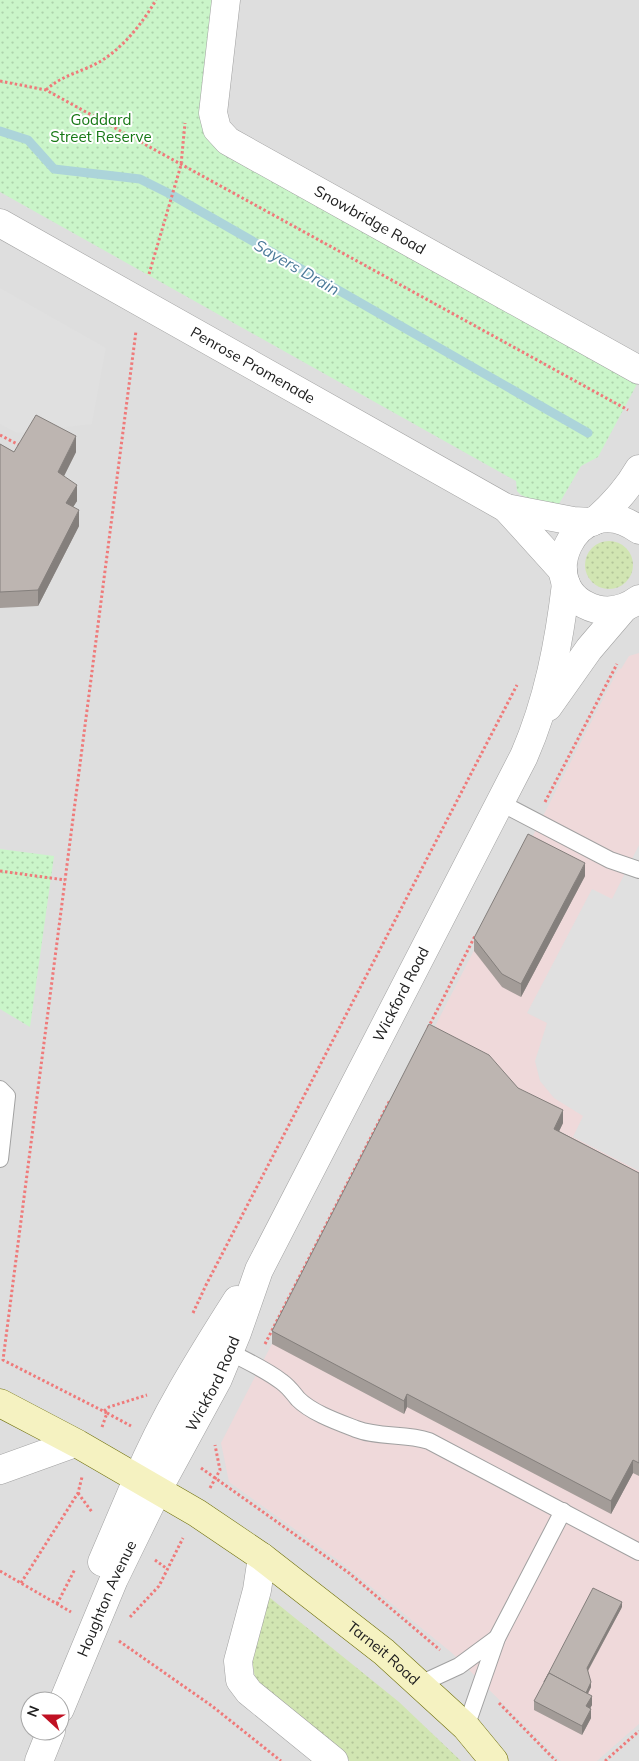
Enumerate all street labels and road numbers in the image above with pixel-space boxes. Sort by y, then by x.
street label: Snowbridge Road [311,181,429,258]
street label: Penrose Promenade [187,322,318,407]
street label: Wickford Road [368,944,433,1045]
street label: Wickford Road [181,1333,244,1435]
street label: Houghton Avenue [73,1537,140,1660]
street label: Tarneit Road [344,1617,424,1689]

